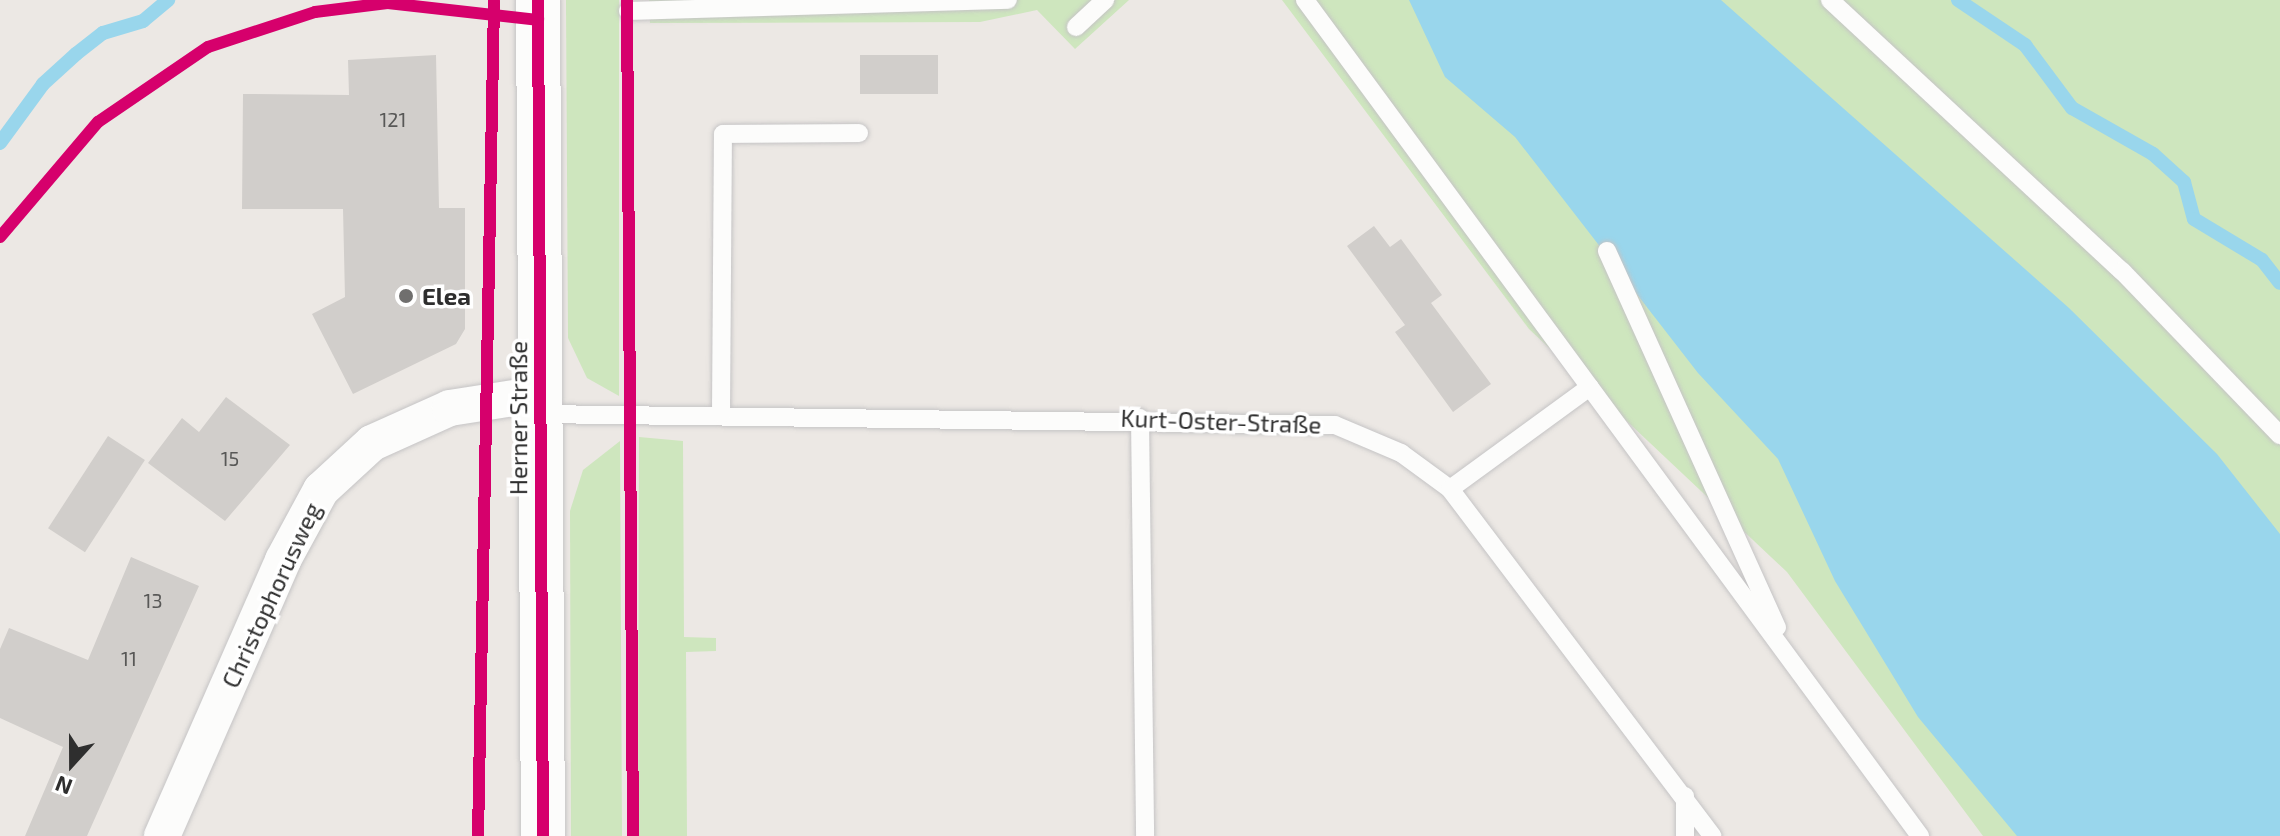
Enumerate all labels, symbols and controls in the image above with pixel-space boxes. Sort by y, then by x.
house number: 121 [379,107,407,131]
place label: Elea [422,282,471,310]
marker: Elea [397,287,415,305]
street label: Herner Straße [504,341,532,495]
street label: Kurt-Oster-Straße [1120,403,1322,439]
house number: 15 [221,446,239,470]
street label: Christophorusweg [215,498,327,692]
house number: 13 [143,588,163,612]
house number: 11 [121,646,137,670]
north arrow [32,724,112,804]
text: N [51,771,75,801]

